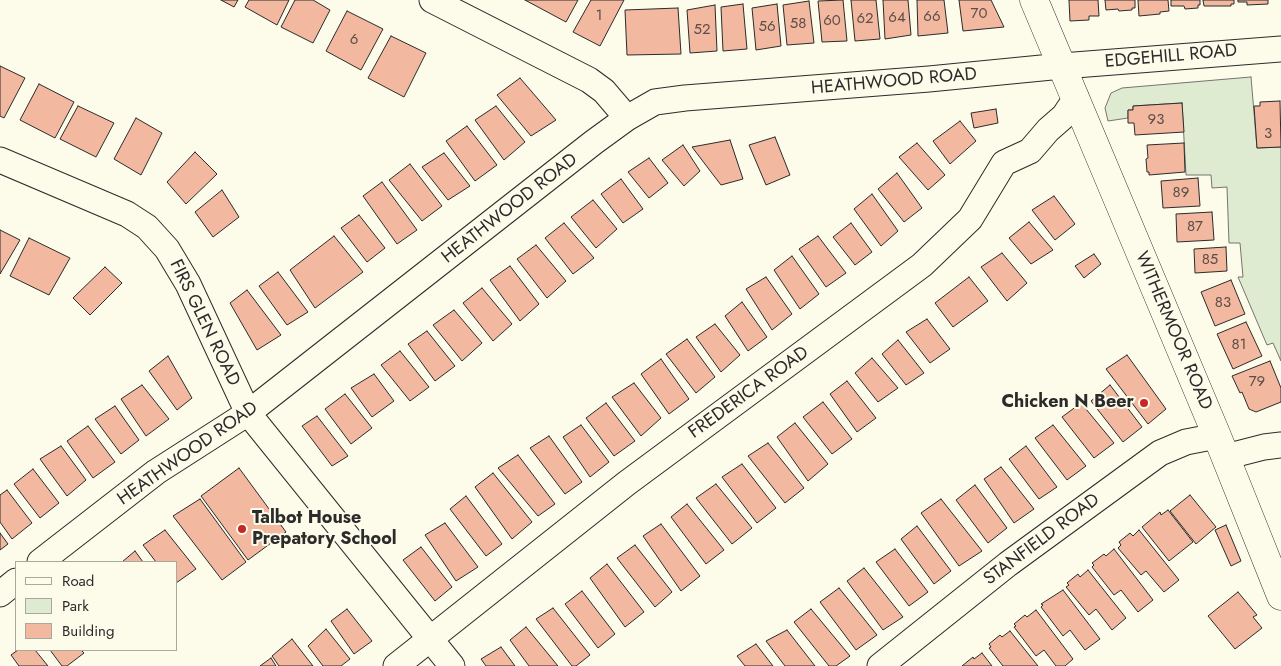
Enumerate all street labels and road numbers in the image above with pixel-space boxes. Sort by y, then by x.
street label: EDGEHILL ROAD [1104,40,1238,74]
street label: HEATHWOOD ROAD [810,64,978,100]
street label: HEATHWOOD ROAD [438,149,582,269]
street label: WITHERMOOR ROAD [1130,249,1216,413]
street label: FIRS GLEN ROAD [164,256,244,390]
street label: FREDERICA ROAD [685,342,813,444]
street label: HEATHWOOD ROAD [114,398,262,510]
street label: STANFIELD ROAD [980,489,1104,591]

